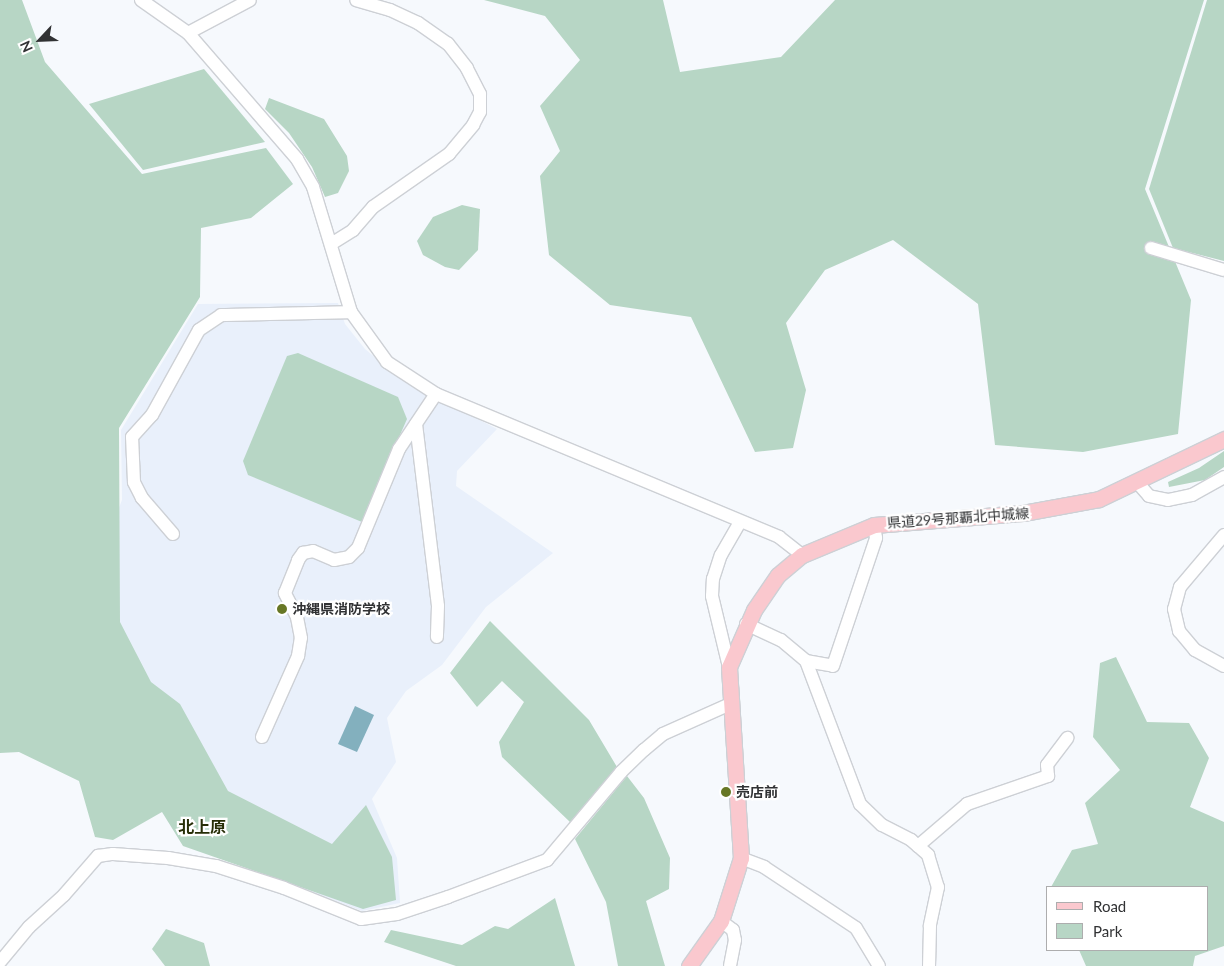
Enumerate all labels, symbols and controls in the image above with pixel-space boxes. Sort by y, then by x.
north arrow [15,15,65,65]
text: N [16,38,36,55]
street label: 県道29号那覇北中城線 [886,505,1030,531]
place label: 沖縄県消防学校 [292,601,390,617]
marker: 沖縄県消防学校 [276,603,288,615]
place label: 売店前 [736,784,778,800]
marker: 売店前 [720,786,732,798]
district label: 北上原 [178,817,226,837]
legend [1046,886,1209,951]
text: Road [1093,897,1126,915]
text: Park [1093,922,1122,940]

